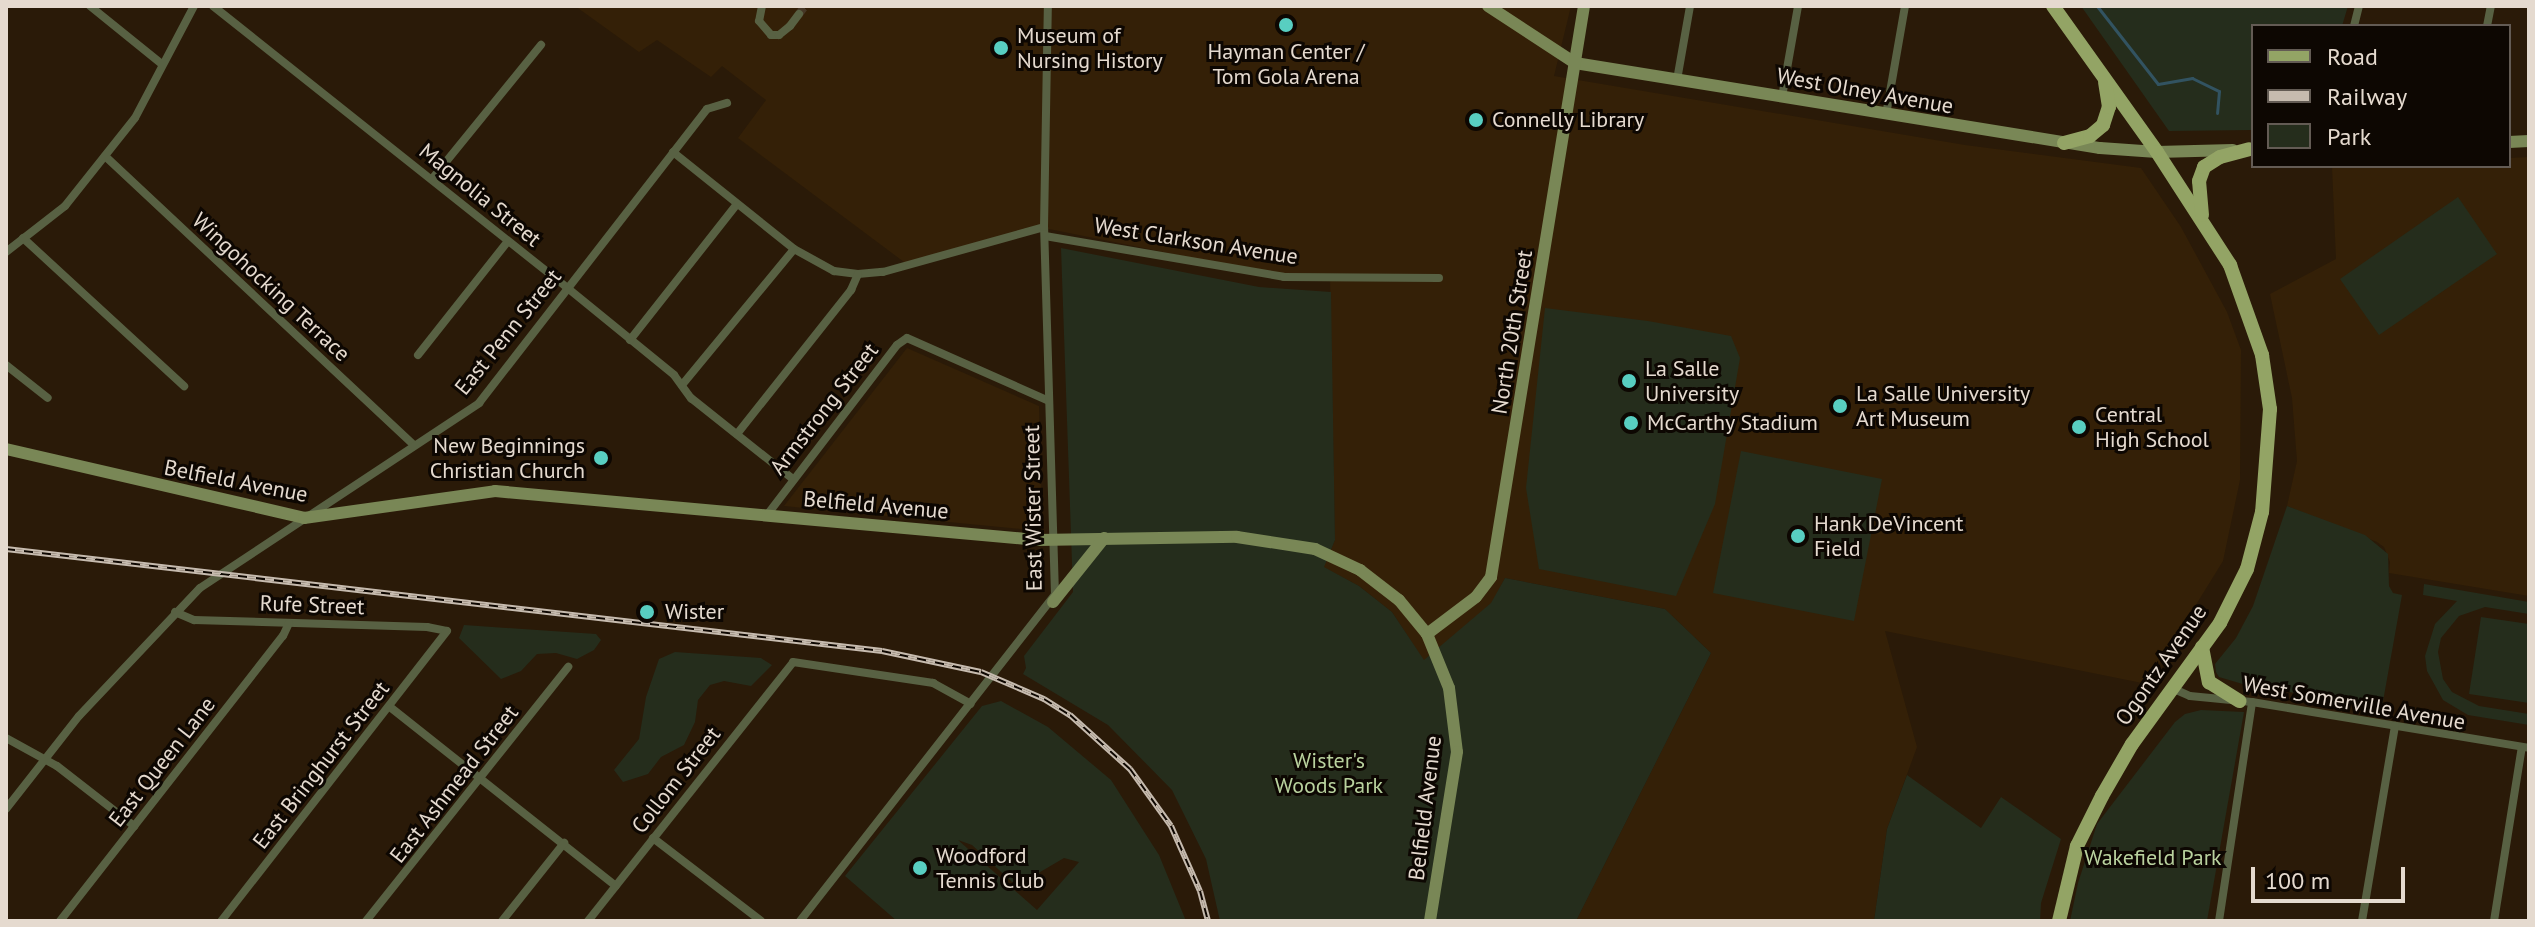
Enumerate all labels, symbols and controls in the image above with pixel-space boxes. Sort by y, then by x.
marker: Hayman Center / Tom Gola Arena [1277,16,1295,34]
place label: Museum of Nursing History [1017,22,1163,74]
legend [2251,24,2511,168]
place label: Hayman Center / Tom Gola Arena [1207,38,1365,90]
marker: Museum of Nursing History [992,39,1010,57]
text: Road [2327,41,2378,72]
street label: West Olney Avenue [1774,62,1956,120]
text: Railway [2327,81,2407,112]
place label: Connelly Library [1492,107,1645,133]
marker: Connelly Library [1467,111,1485,129]
text: Park [2327,121,2371,152]
street label: Magnolia Street [414,138,546,252]
street label: Wingohocking Terrace [186,207,356,367]
street label: West Clarkson Avenue [1092,212,1300,270]
street label: North 20th Street [1486,248,1538,416]
street label: East Penn Street [449,264,567,400]
street label: Armstrong Street [764,338,884,480]
place label: La Salle University [1645,355,1739,406]
marker: La Salle University [1620,372,1638,390]
place label: La Salle University Art Museum [1856,380,2030,432]
marker: La Salle University Art Museum [1831,397,1849,415]
place label: Central High School [2095,401,2209,452]
place label: McCarthy Stadium [1647,410,1819,436]
marker: McCarthy Stadium [1622,414,1640,432]
marker: Central High School [2070,418,2088,436]
street label: East Wister Street [1018,424,1048,592]
place label: New Beginnings Christian Church [430,432,585,484]
marker: New Beginnings Christian Church [592,449,610,467]
street label: Belfield Avenue [162,454,310,508]
street label: Belfield Avenue [802,485,950,525]
place label: Hank DeVincent Field [1814,510,1964,562]
marker: Hank DeVincent Field [1789,527,1807,545]
street label: Rufe Street [259,590,365,620]
place label: Wister [665,599,724,625]
street label: Ogontz Avenue [2109,599,2213,731]
marker: Wister [636,601,658,623]
street label: West Somerville Avenue [2240,670,2468,736]
street label: East Bringhurst Street [247,676,395,854]
street label: East Queen Lane [103,692,221,832]
street label: East Ashmead Street [384,700,524,868]
street label: Collom Street [626,721,726,839]
street label: Belfield Avenue [1403,734,1447,882]
park label: Wister's Woods Park [1275,747,1383,798]
place label: Woodford Tennis Club [936,842,1044,894]
park label: Wakefield Park [2084,845,2222,871]
scale bar [2255,851,2409,901]
marker: Woodford Tennis Club [911,859,929,877]
text: 100 m [2265,865,2330,896]

